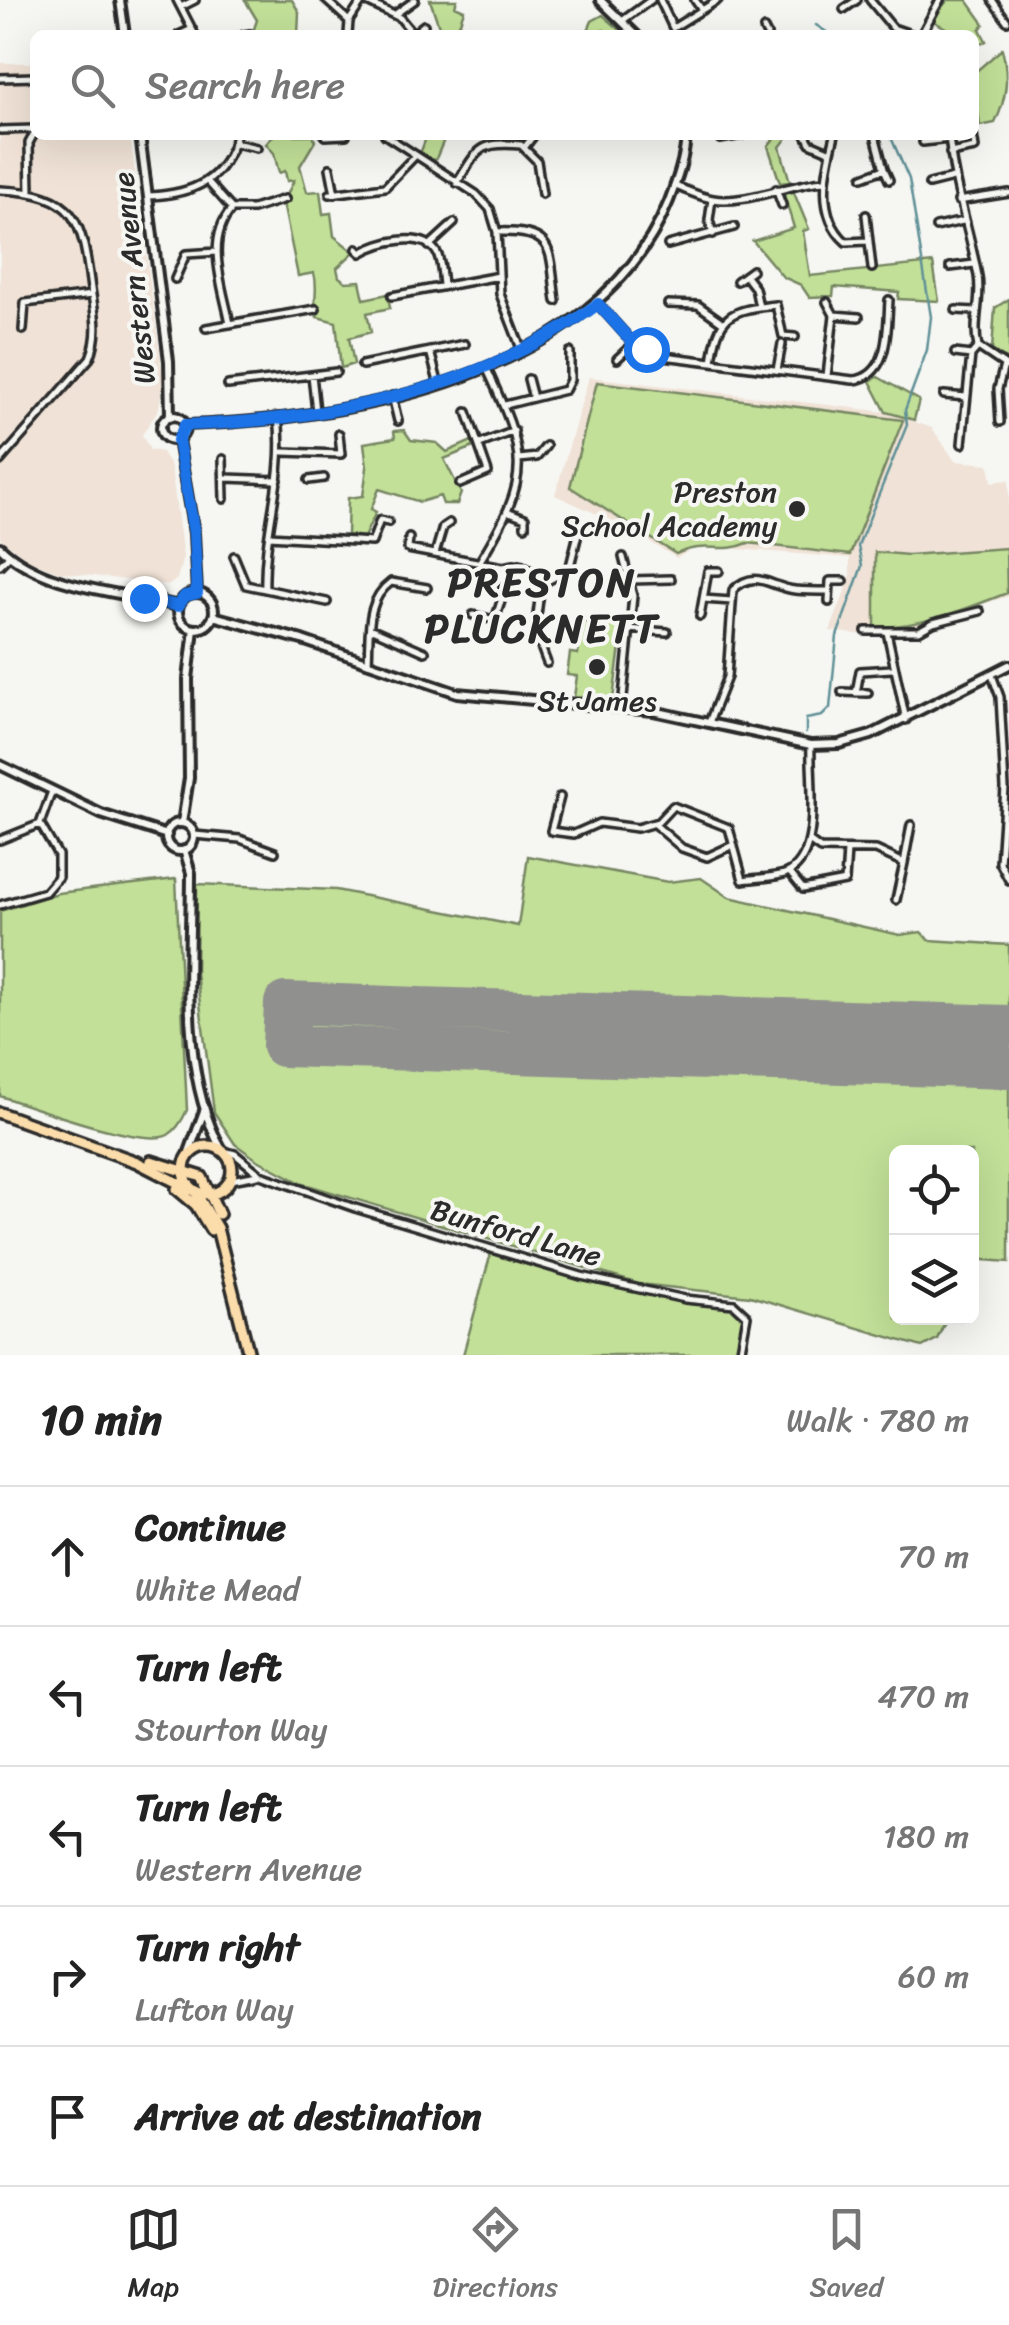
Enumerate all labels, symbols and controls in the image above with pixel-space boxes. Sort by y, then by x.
search box [30,30,979,140]
text: Search here [145,52,345,119]
icon: search [65,58,120,113]
street label: Western Avenue [96,169,172,387]
route start [624,327,670,373]
place label: Preston School Academy [561,465,777,553]
marker: Preston School Academy [786,498,808,520]
district label: PRESTON PLUCKNETT [424,547,660,664]
route end [122,576,168,622]
marker: St James [586,656,608,678]
place label: St James [537,674,658,728]
map controls [889,1145,979,1325]
button: locate [889,1145,979,1235]
street label: Bunford Lane [424,1183,608,1283]
button: layers [889,1235,979,1325]
text: 10 min [40,1383,162,1457]
text: Walk · 780 m [786,1392,969,1449]
text: Continue [135,1494,286,1561]
text: 70 m [898,1528,969,1585]
icon: ahead [40,1529,95,1584]
text: White Mead [135,1561,300,1618]
text: Turn left [135,1634,281,1701]
text: 470 m [878,1668,969,1725]
icon: left [40,1669,95,1724]
text: Stourton Way [135,1701,327,1758]
text: Turn left [135,1774,281,1841]
text: 180 m [883,1808,969,1865]
icon: left [40,1809,95,1864]
text: Western Avenue [135,1841,362,1898]
text: Turn right [135,1914,300,1981]
text: 60 m [898,1948,969,2005]
icon: right [40,1949,95,2004]
text: Lufton Way [135,1981,294,2038]
text: Arrive at destination [135,2083,482,2150]
icon: arrive [40,2089,95,2144]
tab: Map [126,2202,181,2311]
tab: Directions [432,2202,558,2311]
tab: Saved [809,2202,883,2311]

